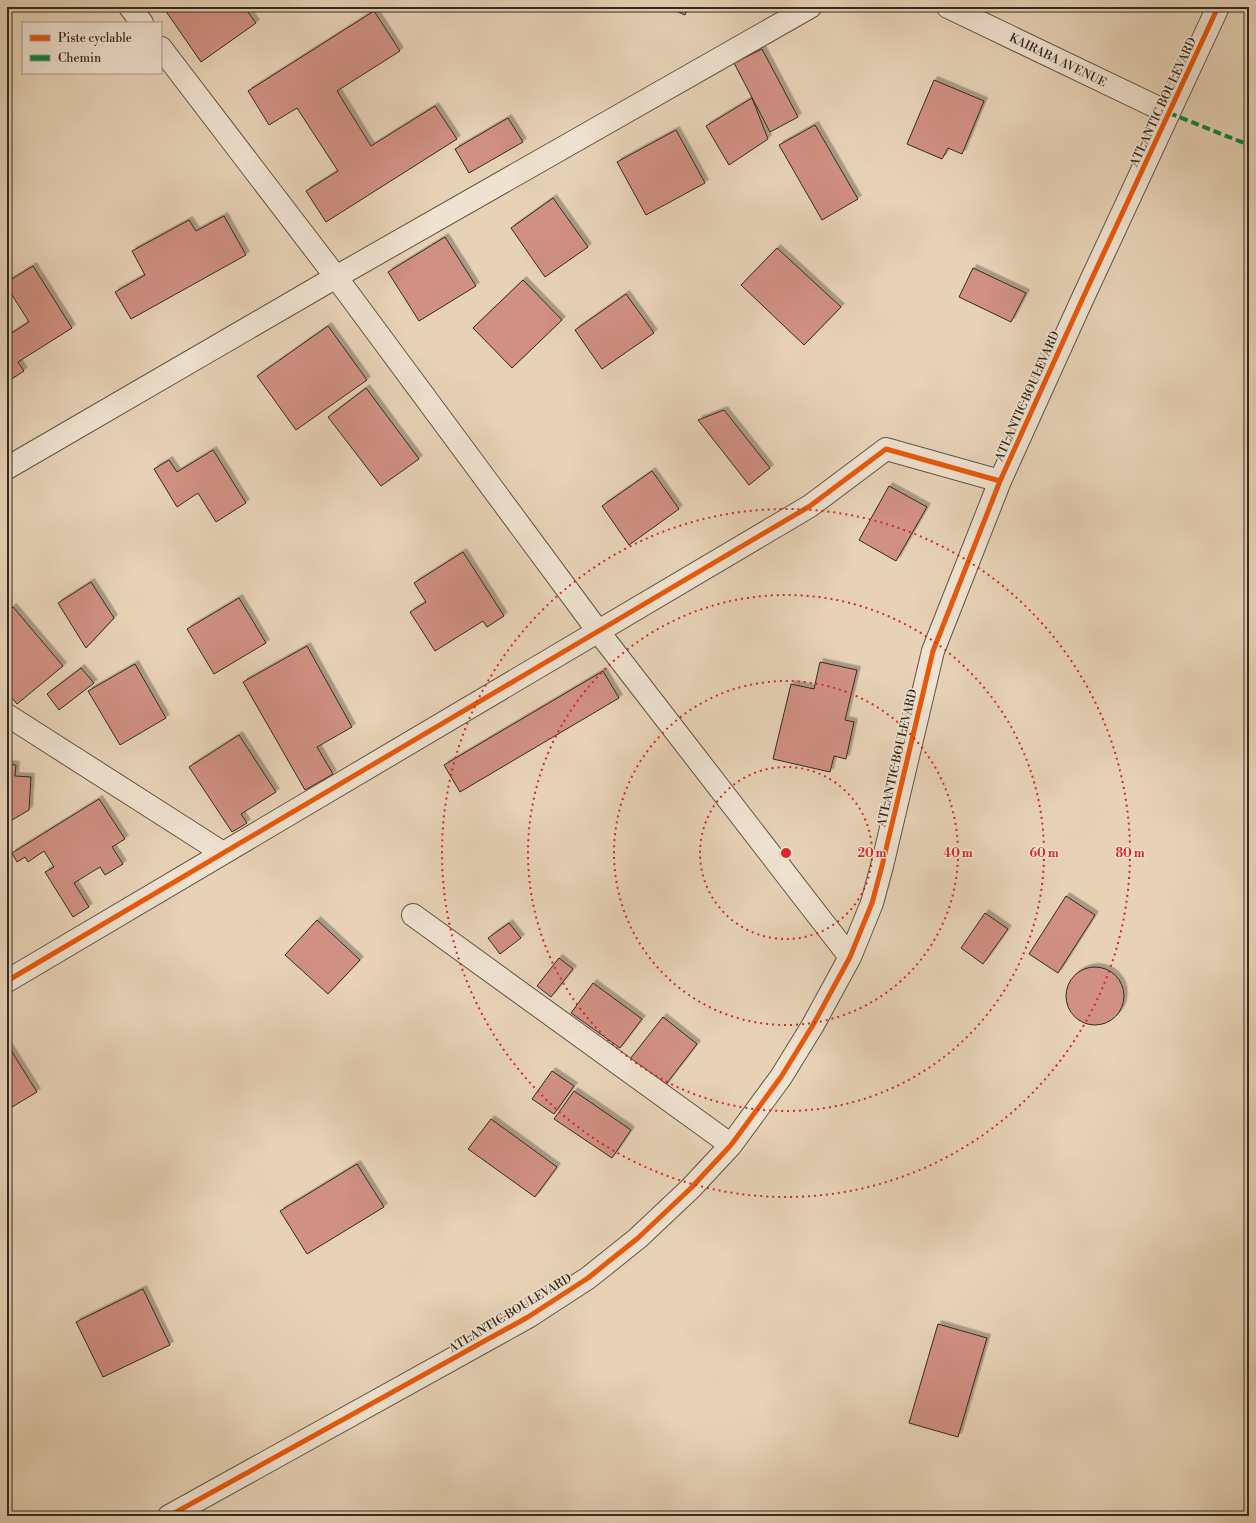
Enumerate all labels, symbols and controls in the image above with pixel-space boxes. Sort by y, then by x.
legend [22,22,162,74]
street label: KAIRABA AVENUE [1007,30,1109,90]
text: Piste cyclable [58,31,132,46]
street label: ATLANTIC BOULEVARD [1126,35,1200,170]
text: Chemin [58,51,101,66]
street label: ATLANTIC BOULEVARD [992,329,1063,465]
street label: ATLANTIC BOULEVARD [874,688,921,829]
centre of rings [779,846,793,860]
text: 20 m [857,846,887,861]
text: 40 m [943,846,973,861]
text: 60 m [1029,846,1059,861]
text: 80 m [1115,846,1145,861]
street label: ATLANTIC BOULEVARD [445,1271,574,1357]

